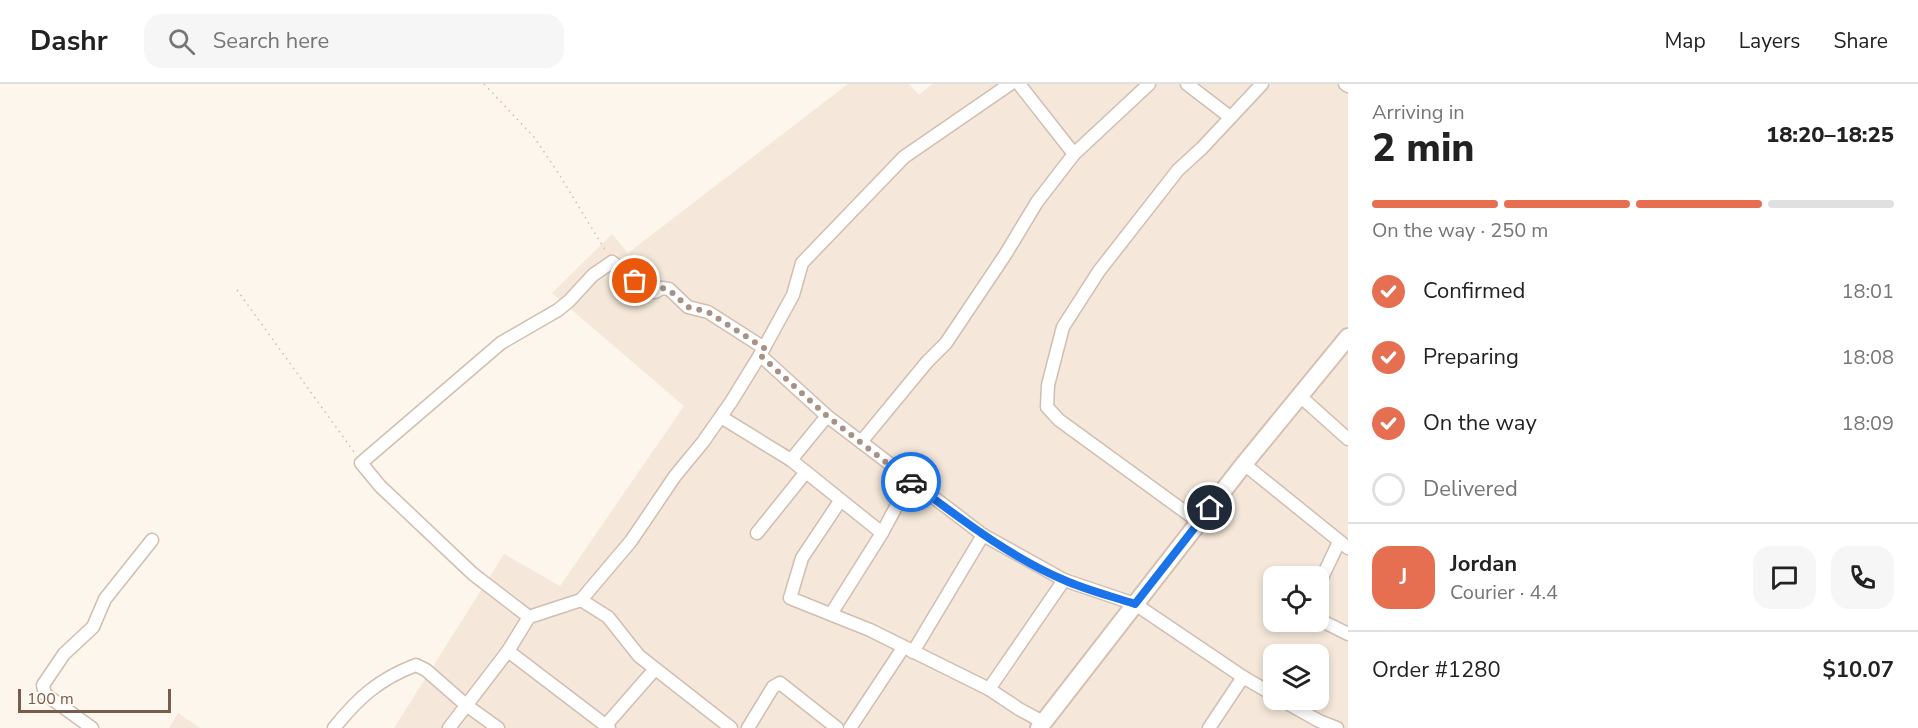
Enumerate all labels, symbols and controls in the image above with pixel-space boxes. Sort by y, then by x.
search box [144,14,564,68]
text: Dashr [30,22,108,60]
icon: search [165,25,198,58]
text: Search here [213,26,329,56]
text: Map [1664,27,1706,55]
text: Layers [1739,27,1800,55]
text: Share [1833,27,1888,55]
text: Arriving in [1372,99,1465,126]
text: 18:20–18:25 [1766,120,1894,150]
text: 2 min [1372,122,1475,175]
text: On the way · 250 m [1372,217,1548,244]
pin [609,255,660,306]
icon: bag [618,264,651,297]
icon: check [1372,275,1405,308]
text: Confirmed [1423,276,1525,306]
text: 18:01 [1841,278,1894,305]
icon: check [1372,341,1405,374]
text: Preparing [1423,342,1519,372]
text: 18:08 [1841,344,1894,371]
icon: check [1372,407,1405,440]
text: On the way [1423,408,1537,438]
text: 18:09 [1841,410,1894,437]
courier [881,452,941,512]
icon: car [895,466,928,499]
text: Delivered [1423,474,1518,504]
pin [1184,482,1235,533]
icon: home [1193,491,1226,524]
button: chat [1753,546,1816,609]
button: phone [1831,546,1894,609]
text: Jordan [1450,549,1517,579]
text: J [1400,562,1407,592]
map controls [1263,566,1329,710]
button: locate [1263,566,1329,632]
text: Courier · 4.4 [1450,579,1558,606]
button: layers [1263,644,1329,710]
text: Order #1280 [1372,655,1501,685]
text: $10.07 [1823,655,1894,685]
scale bar [18,686,171,714]
text: 100 m [27,688,74,710]

